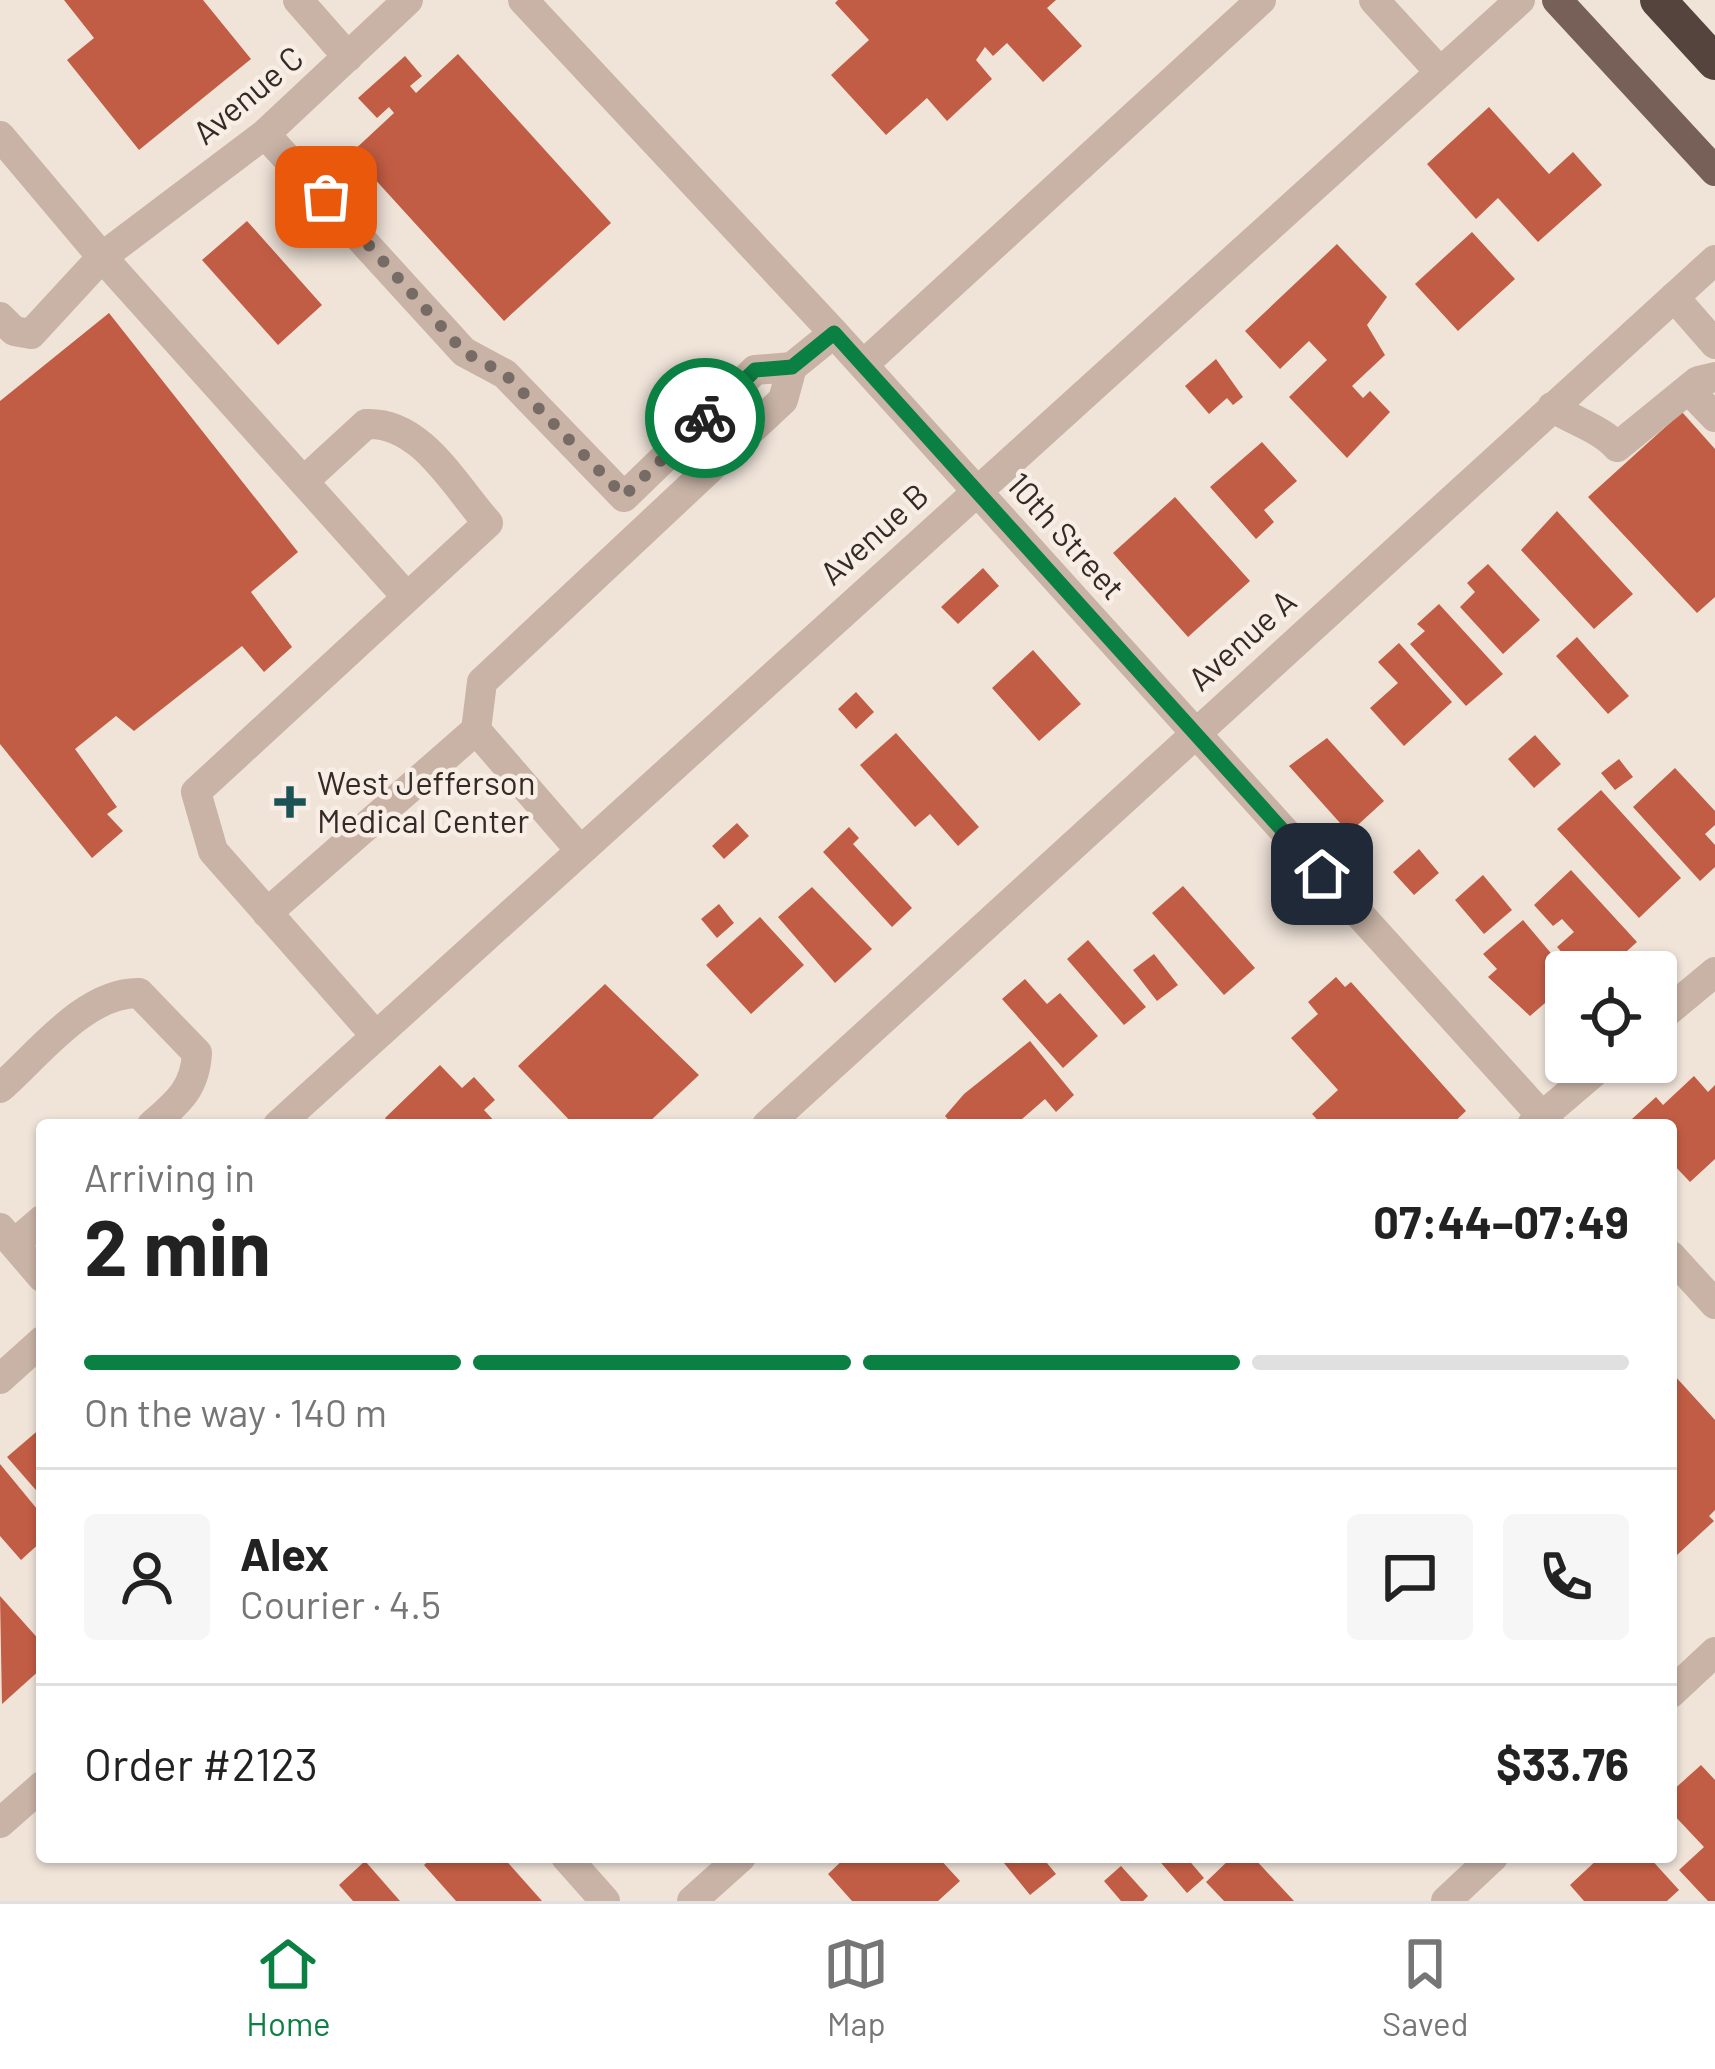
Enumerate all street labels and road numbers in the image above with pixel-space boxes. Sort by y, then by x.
street label: Avenue C [184,37,311,152]
street label: 10th Street [999,464,1134,607]
street label: Avenue B [811,474,936,592]
street label: Avenue A [1179,580,1304,698]

